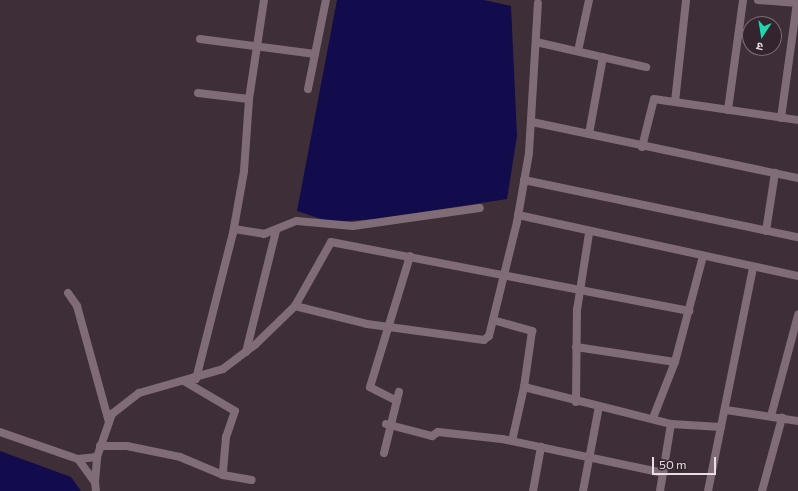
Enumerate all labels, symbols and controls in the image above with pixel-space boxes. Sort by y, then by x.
north arrow [742,16,782,56]
text: उ [755,40,764,54]
scale bar [654,449,718,475]
text: 50 m [659,457,687,471]

